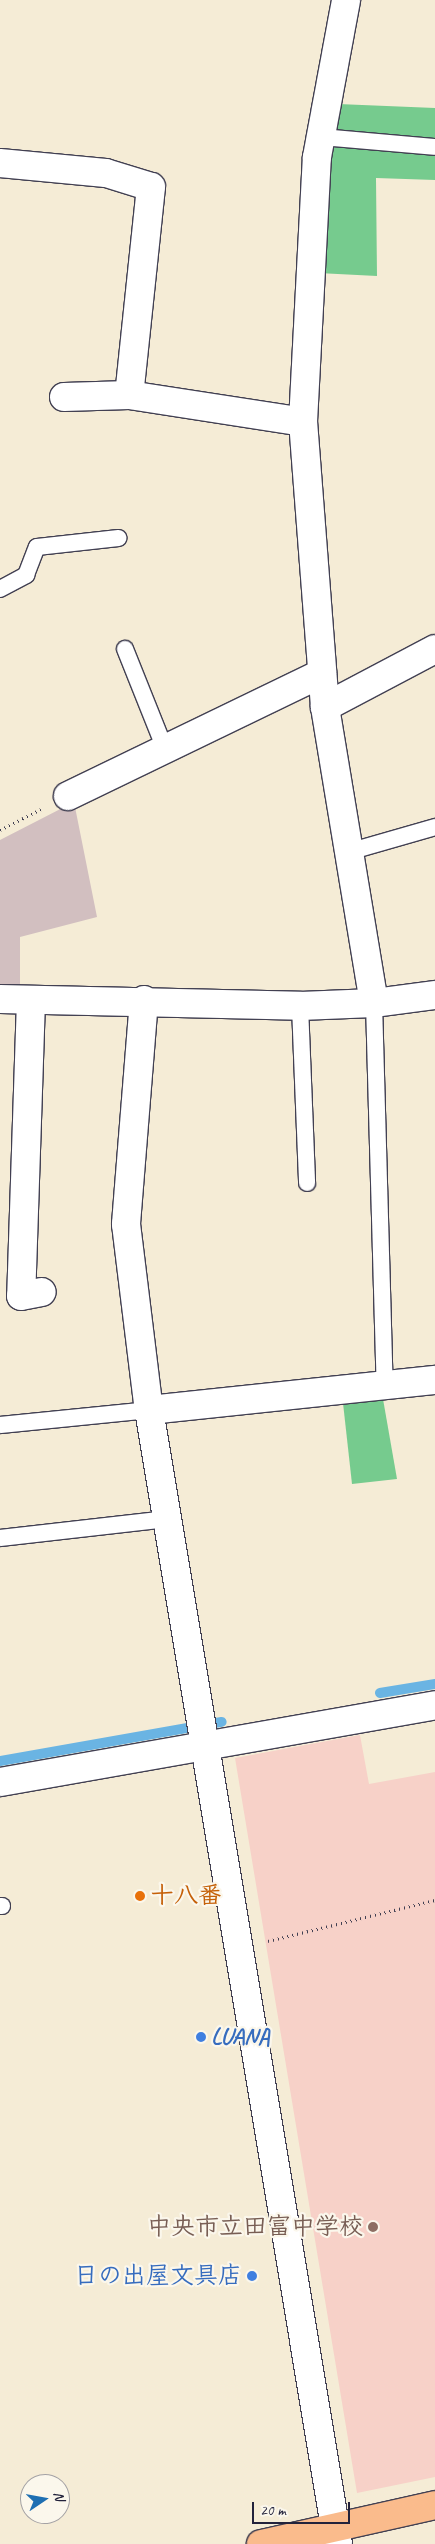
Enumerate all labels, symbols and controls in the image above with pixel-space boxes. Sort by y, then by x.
place label: 十八番 [150,1882,222,1910]
marker: 十八番 [134,1890,146,1902]
place label: LUANA [211,2023,270,2051]
marker: LUANA [195,2031,207,2043]
place label: 中央市立田富中学校 [147,2213,363,2241]
marker: 中央市立田富中学校 [367,2221,379,2233]
place label: 日の出屋文具店 [74,2262,242,2290]
marker: 日の出屋文具店 [246,2270,258,2282]
north arrow [20,2474,70,2524]
text: N [50,2490,68,2502]
scale bar [255,2492,352,2524]
text: 20 m [260,2501,286,2520]

